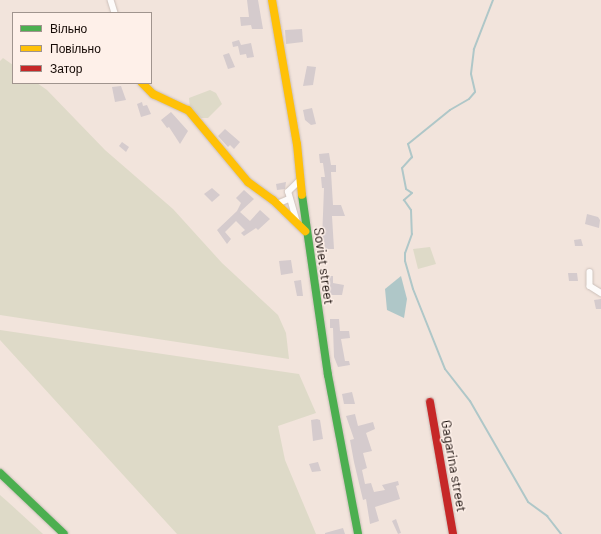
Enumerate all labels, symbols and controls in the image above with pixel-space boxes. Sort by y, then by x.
legend [12,12,152,84]
text: Вільно [50,21,87,35]
text: Повільно [50,41,101,55]
text: Затор [50,61,82,75]
street label: Soviet street [310,226,338,306]
street label: Gagarina street [438,419,470,513]

